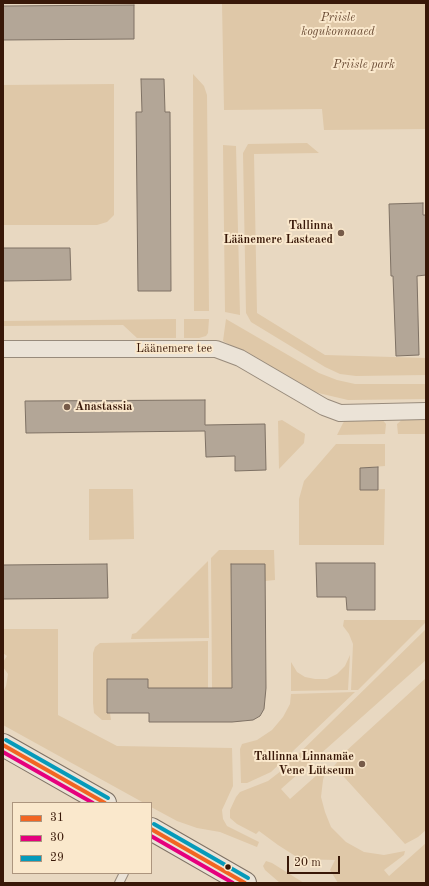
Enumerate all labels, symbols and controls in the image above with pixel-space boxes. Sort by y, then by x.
park label: Priisle kogukonnaaed [301,11,375,39]
park label: Priisle park [333,58,395,72]
place label: Tallinna Läänemere Lasteaed [223,219,333,247]
marker: Tallinna Läänemere Lasteaed [336,228,346,238]
street label: Läänemere tee [136,342,212,356]
place label: Anastassia [75,400,132,414]
marker: Anastassia [62,402,72,412]
place label: Tallinna Linnamäe Vene Lütseum [254,750,354,778]
marker: Tallinna Linnamäe Vene Lütseum [357,759,367,769]
legend [12,802,152,874]
text: 31 [50,812,64,824]
text: 30 [50,832,64,844]
scale bar [289,848,342,874]
text: 29 [50,852,64,864]
text: 20 m [294,857,321,869]
unlabelled marker [223,862,233,872]

